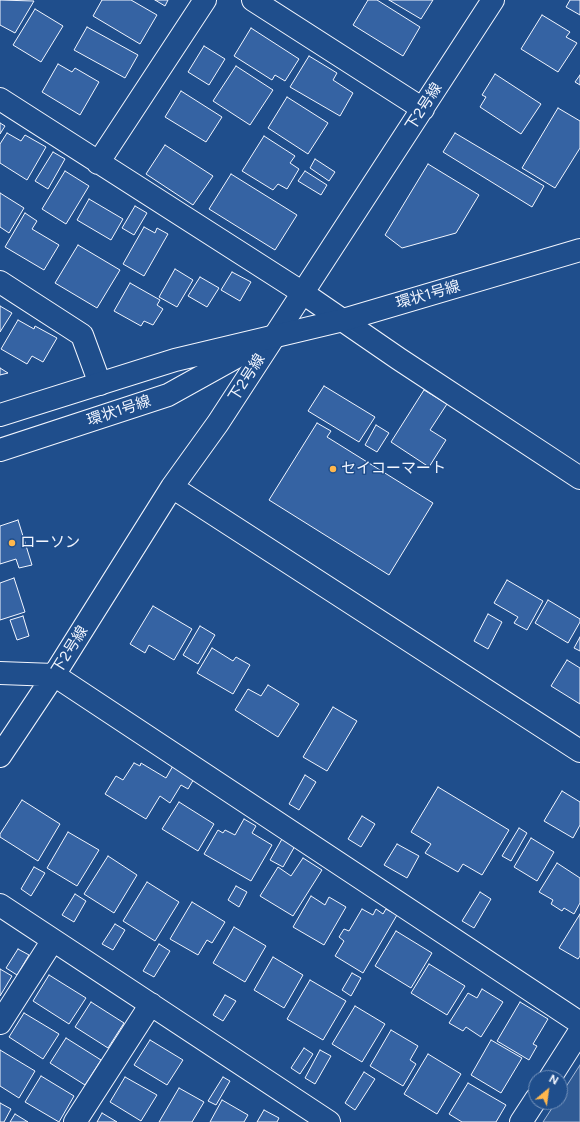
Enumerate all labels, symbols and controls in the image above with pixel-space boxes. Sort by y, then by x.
street label: 下2号線 [402,80,446,134]
street label: 環状1号線 [394,277,462,313]
street label: 下2号線 [225,351,269,405]
street label: 環状1号線 [85,392,153,430]
place label: セイコーマート [341,460,446,478]
marker: セイコーマート [328,464,338,474]
place label: ローソン [20,534,80,552]
marker: ローソン [7,538,17,548]
street label: 下2号線 [48,623,92,677]
north arrow [528,1070,568,1110]
text: N [547,1072,560,1088]

